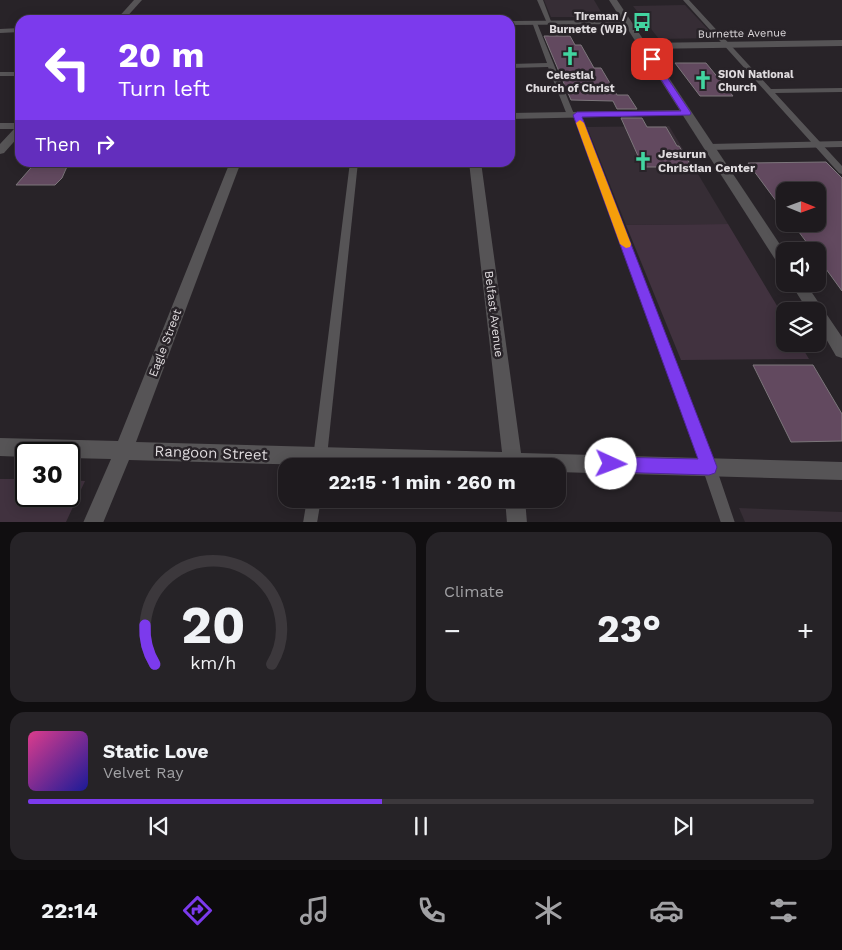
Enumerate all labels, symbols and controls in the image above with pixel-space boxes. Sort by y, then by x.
place label: Tireman / Burnette (WB) [549,10,627,36]
bus stop icon: Tireman / Burnette (WB) [631,11,653,33]
street label: Burnette Avenue [698,26,786,41]
text: 20 m [118,34,204,76]
icon: left [35,35,100,100]
pin [631,38,673,80]
church icon: Celestial Church of Christ [559,45,581,67]
icon: arrive [638,45,666,73]
place label: SION National Church [718,68,794,94]
place label: Celestial Church of Christ [526,69,615,95]
church icon: SION National Church [692,69,714,91]
text: Turn left [118,76,210,101]
icon: right [91,130,119,158]
text: Then [35,133,81,156]
place label: Jesurun Christian Center [658,147,756,175]
church icon: Jesurun Christian Center [632,150,654,172]
north arrow [776,182,826,232]
map controls [776,182,826,352]
button: sound [776,242,826,292]
street label: Belfast Avenue [482,270,506,358]
button: layers [776,302,826,352]
street label: Eagle Street [146,307,184,379]
position arrow [584,437,636,489]
speed limit sign: 30 [15,442,80,507]
street label: Rangoon Street [154,442,269,464]
text: 22:15 · 1 min · 260 m [328,471,516,494]
text: Climate [444,582,504,601]
text: 20 [181,595,245,656]
text: 23° [597,607,661,651]
text: − [444,614,461,647]
text: + [797,614,814,647]
text: km/h [190,652,236,673]
text: Static Love [103,740,208,763]
text: Velvet Ray [103,763,183,782]
icon: previous [145,812,173,840]
icon: pause [407,812,435,840]
icon: next [669,812,697,840]
icon: directions [180,893,215,928]
icon: music [297,893,332,928]
icon: phone [414,893,449,928]
icon: climate [531,893,566,928]
icon: car [649,893,684,928]
icon: filters [766,893,801,928]
text: 22:14 [41,898,98,923]

